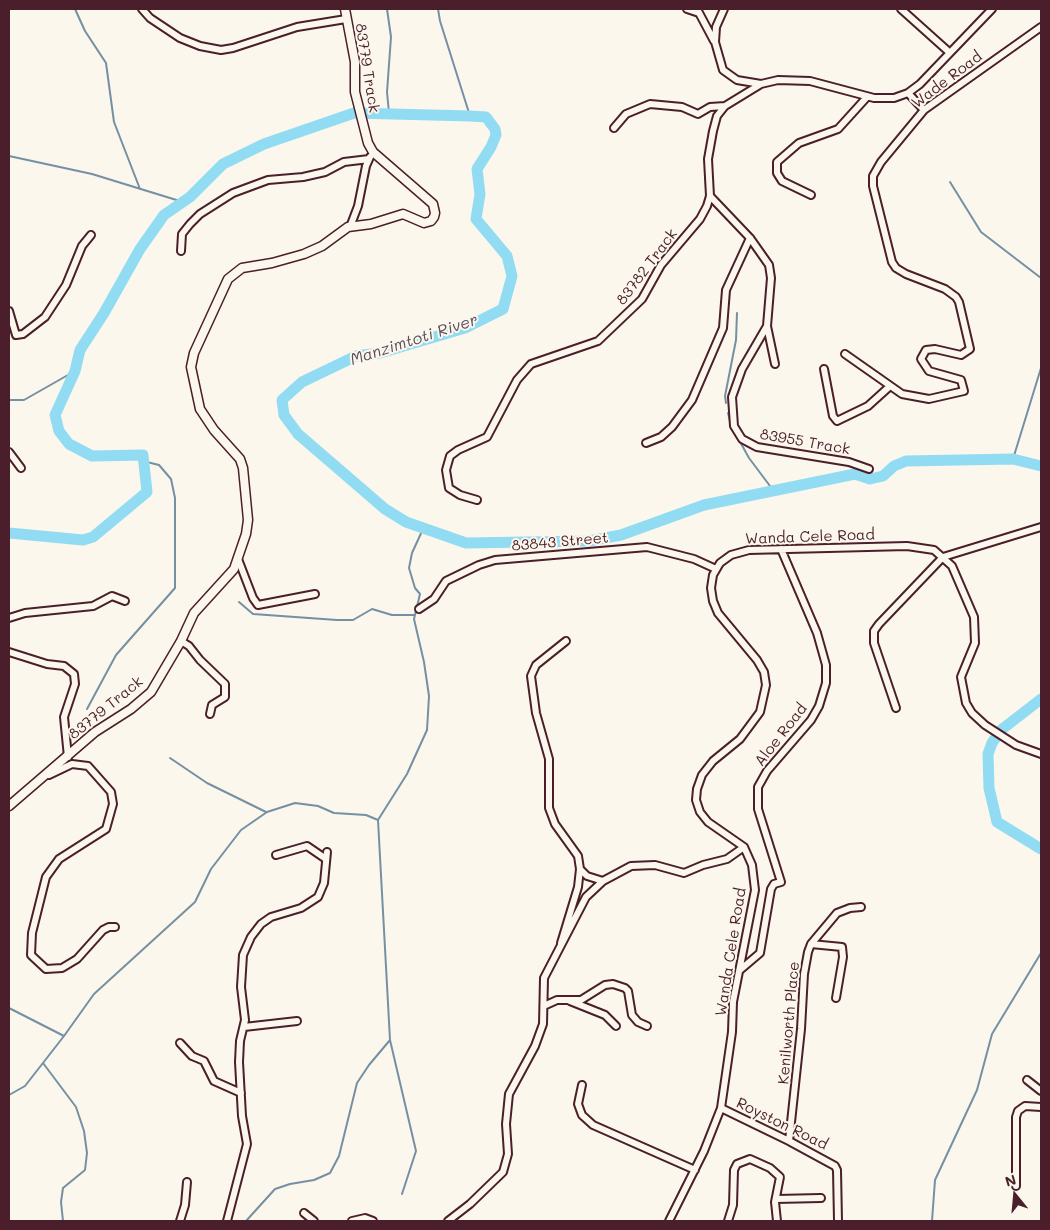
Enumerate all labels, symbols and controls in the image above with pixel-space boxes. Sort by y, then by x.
street label: 83779 Track [351,22,383,114]
street label: Wade Road [908,48,986,112]
street label: 83782 Track [613,225,681,309]
water label: Manzimtoti River [348,310,480,370]
street label: 83955 Track [759,425,851,459]
street label: Wanda Cele Road [745,526,875,548]
street label: 83843 Street [511,529,609,555]
street label: 83779 Track [65,673,147,743]
street label: Aloe Road [751,700,811,770]
street label: Wanda Cele Road [712,887,750,1017]
street label: Kenilworth Place [775,961,803,1085]
street label: Royston Road [733,1094,831,1154]
north arrow [990,1170,1040,1220]
text: N [1003,1170,1018,1191]

